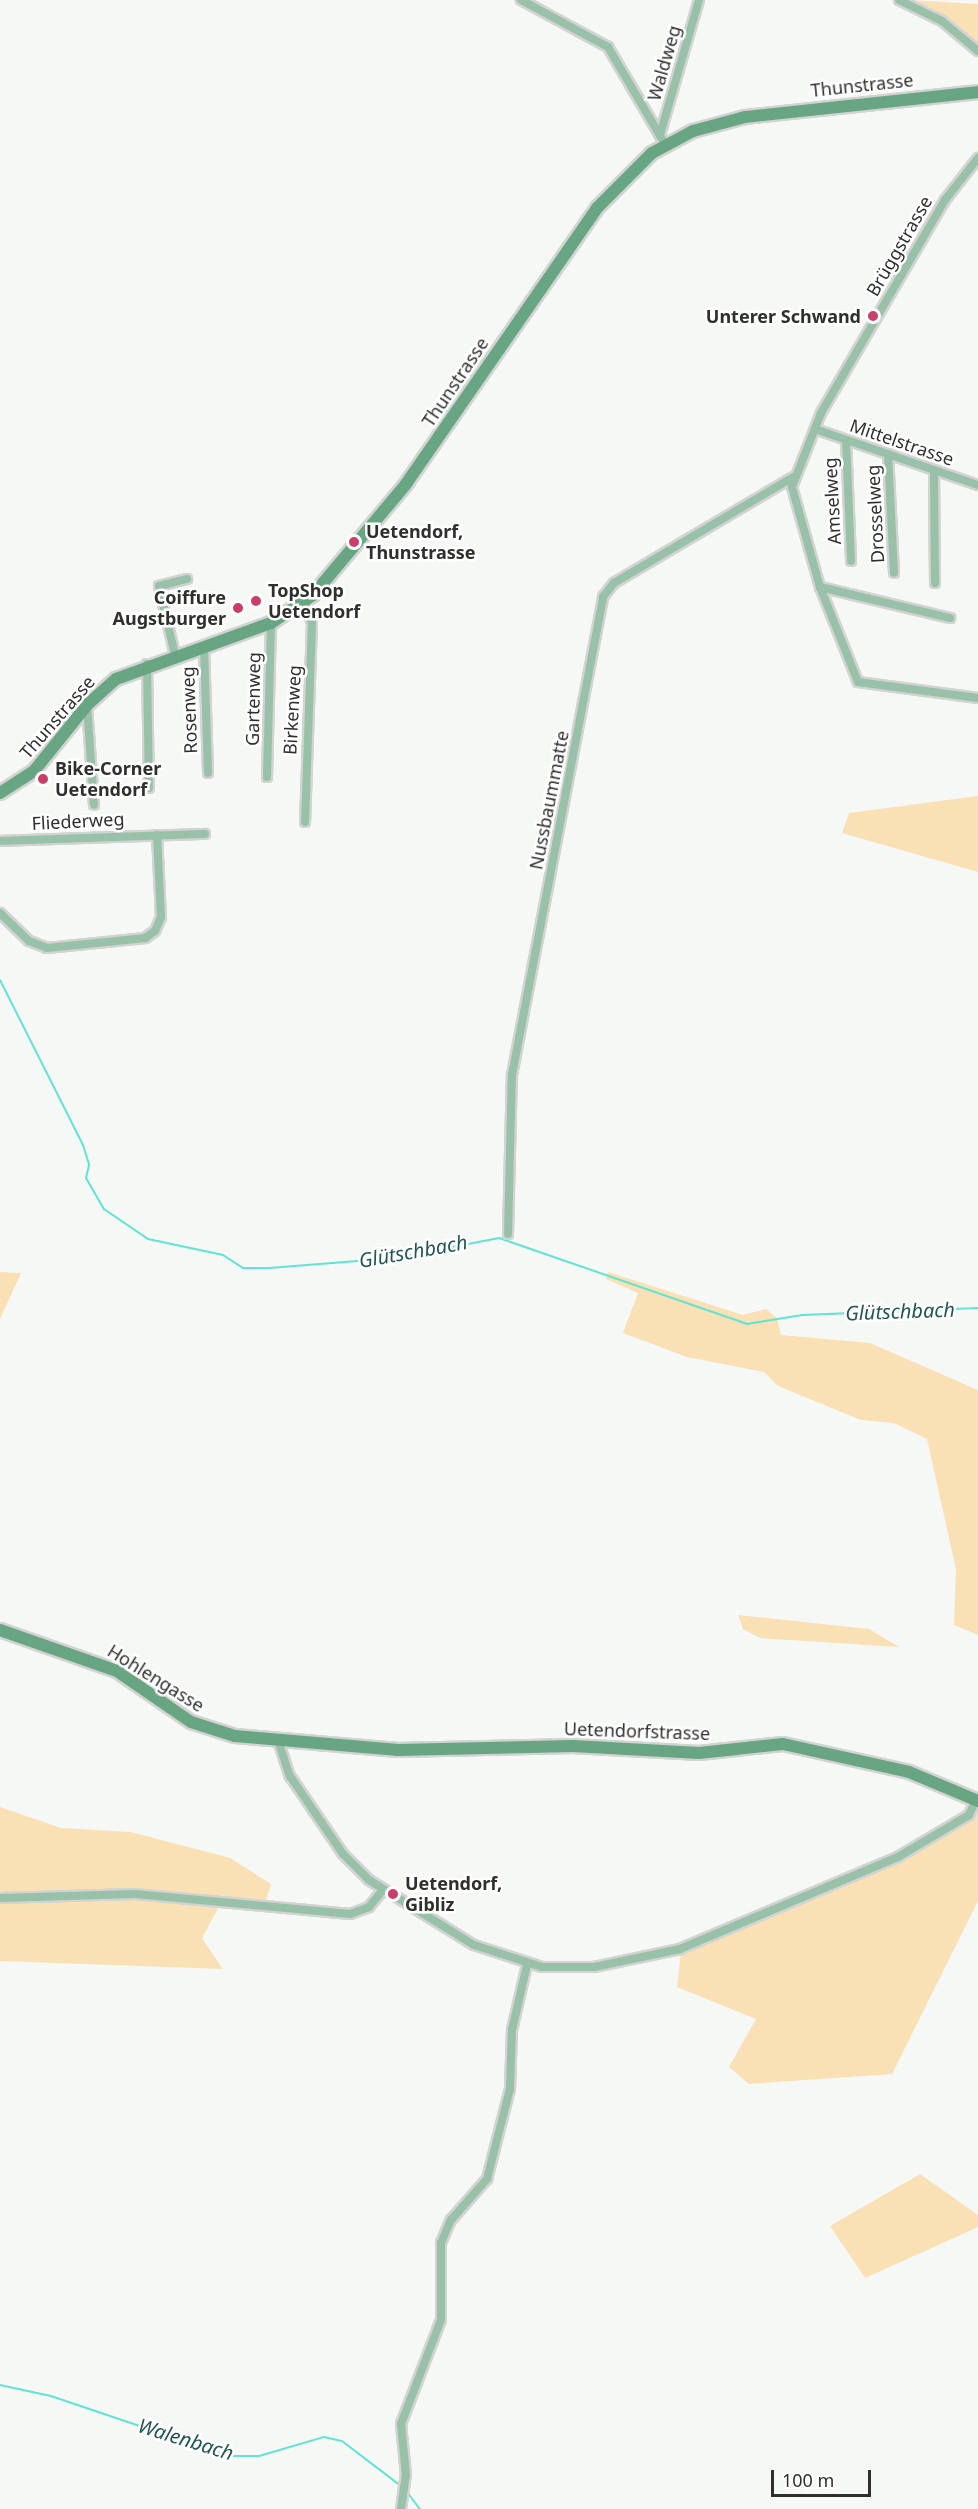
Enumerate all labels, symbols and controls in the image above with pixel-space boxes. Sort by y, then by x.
street label: Waldweg [643,23,685,103]
street label: Thunstrasse [810,69,914,101]
street label: Brüggstrasse [862,192,936,300]
place label: Unterer Schwand [706,305,861,327]
marker: Unterer Schwand [866,309,880,323]
street label: Thunstrasse [417,333,493,431]
street label: Mittelstrasse [847,414,957,470]
street label: Amselweg [819,457,845,545]
street label: Drosselweg [862,464,888,564]
place label: Uetendorf, Thunstrasse [366,521,476,564]
marker: Uetendorf, Thunstrasse [347,535,361,549]
place label: TopShop Uetendorf [268,580,360,622]
place label: Coiffure Augstburger [113,587,226,630]
marker: TopShop Uetendorf [249,594,263,608]
marker: Coiffure Augstburger [231,601,245,615]
street label: Gartenweg [241,652,265,746]
street label: Birkenweg [279,664,305,756]
street label: Rosenweg [177,666,201,754]
street label: Thunstrasse [15,671,99,763]
street label: Nussbaummatte [525,729,573,871]
place label: Bike-Corner Uetendorf [55,758,161,800]
marker: Bike-Corner Uetendorf [36,772,50,786]
street label: Fliederweg [31,808,125,834]
water label: Glütschbach [357,1230,469,1272]
water label: Glütschbach [845,1297,955,1325]
street label: Hohlengasse [104,1640,208,1716]
street label: Uetendorfstrasse [563,1718,711,1744]
place label: Uetendorf, Gibliz [405,1873,502,1916]
marker: Uetendorf, Gibliz [386,1887,400,1901]
water label: Walenbach [135,2413,237,2465]
scale bar [774,2458,874,2496]
text: 100 m [782,2468,834,2492]

